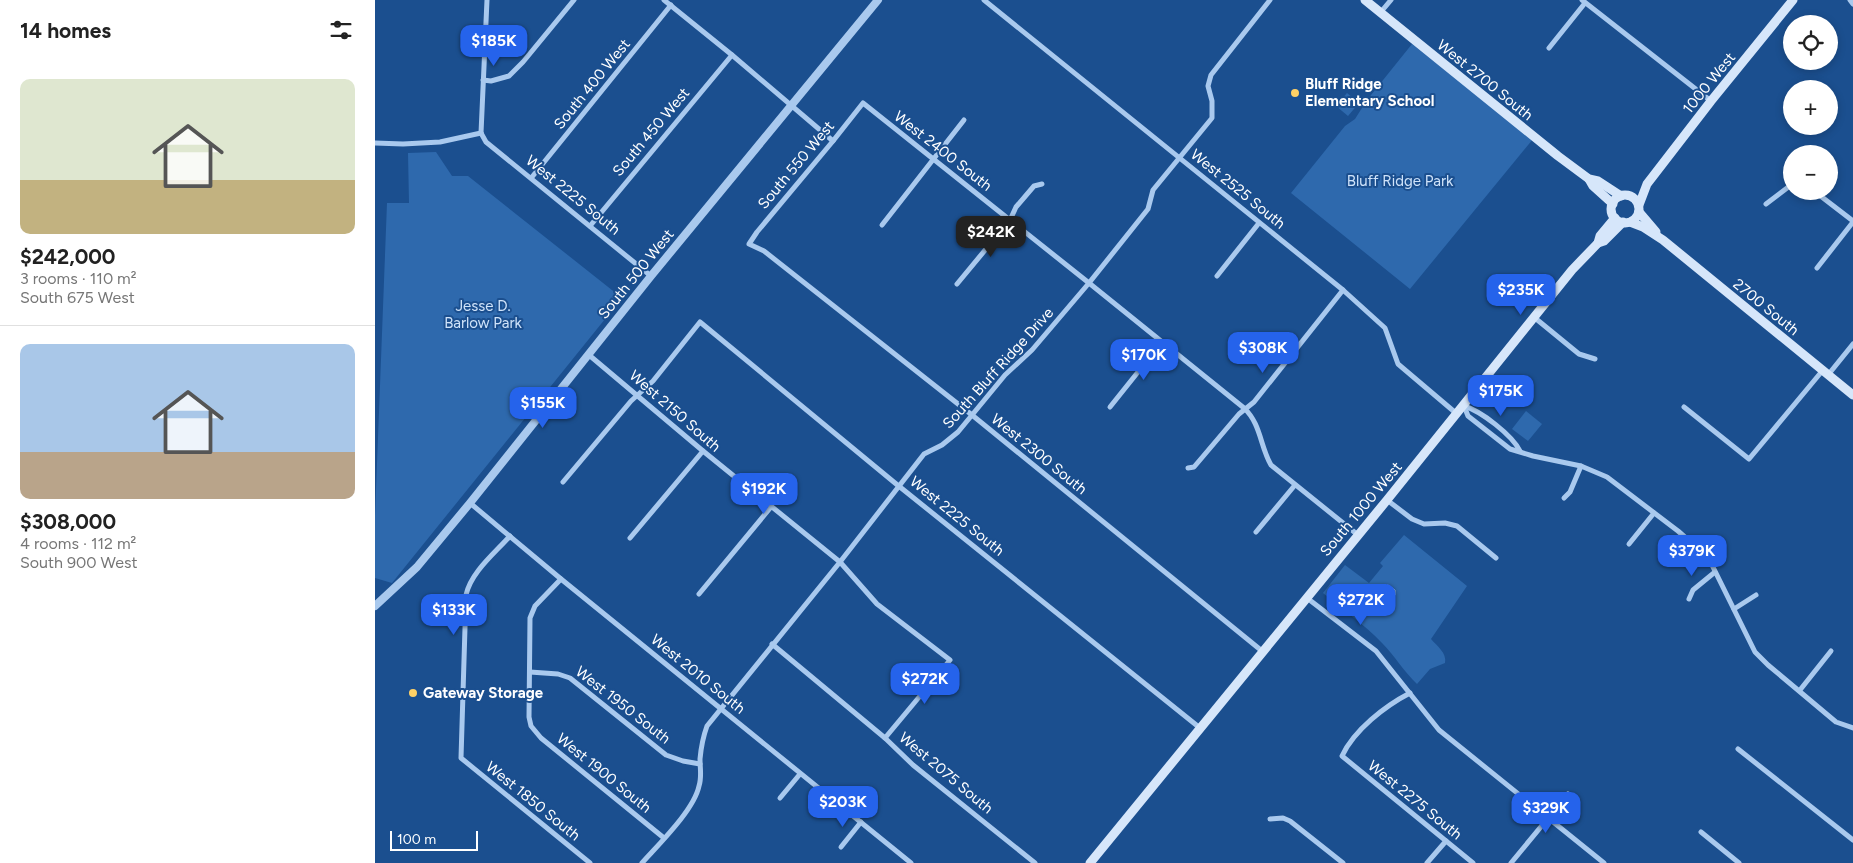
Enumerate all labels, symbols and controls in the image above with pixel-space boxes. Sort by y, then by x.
map controls [1783,15,1838,200]
button: locate [1783,15,1838,70]
icon: filters [327,16,355,44]
text: 14 homes [20,18,111,43]
pin: $185K [459,24,529,67]
text: $185K [471,31,517,50]
street label: South 400 West [550,35,634,133]
street label: West 2700 South [1433,36,1537,124]
street label: 1000 West [1679,49,1739,117]
place label: Bluff Ridge Elementary School [1305,75,1435,110]
button: + [1783,80,1838,135]
street label: South 450 West [609,84,693,180]
marker: Bluff Ridge Elementary School [1289,87,1301,99]
street label: West 2400 South [890,107,996,195]
icon: home [143,111,233,201]
street label: South 550 West [754,117,838,213]
street label: West 2525 South [1187,145,1289,233]
button: − [1783,145,1838,200]
street label: West 2225 South [522,151,624,239]
park label: Bluff Ridge Park [1347,172,1454,190]
pin: $242K [956,216,1026,258]
text: $242K [967,222,1015,241]
street label: South 500 West [594,225,678,322]
text: $242,000 [20,244,115,269]
text: 3 rooms · 110 m² [20,269,136,288]
pin: $235K [1486,274,1556,316]
street label: 2700 South [1729,275,1803,339]
text: $235K [1498,280,1544,299]
text: South 675 West [20,288,135,307]
park label: Jesse D. Barlow Park [444,297,523,332]
street label: South Bluff Ridge Drive [939,304,1057,432]
pin: $308K [1228,332,1298,374]
pin: $170K [1109,338,1179,381]
text: $308K [1239,338,1287,357]
text: $170K [1121,345,1167,364]
street label: West 2150 South [626,366,724,456]
pin: $175K [1466,374,1536,417]
icon: home [143,377,233,467]
text: $175K [1479,381,1523,400]
pin: $155K [508,386,578,429]
text: $155K [521,393,565,412]
street label: West 2300 South [987,410,1091,498]
street label: South 1000 West [1316,458,1406,560]
pin: $192K [729,472,799,515]
street label: West 2225 South [906,472,1008,560]
text: $192K [742,479,786,498]
text: $308,000 [20,509,116,534]
text: 4 rooms · 112 m² [20,534,136,553]
pin: $379K [1657,534,1727,577]
text: $379K [1669,541,1715,560]
text: South 900 West [20,553,137,572]
pin: $272K [1326,584,1396,626]
text: $272K [1338,590,1384,609]
pin: $133K [419,594,489,636]
text: $133K [432,600,476,619]
street label: West 2010 South [647,630,749,718]
street label: West 1950 South [572,662,674,748]
pin: $272K [890,662,960,705]
text: $272K [902,669,948,688]
place label: Gateway Storage [423,684,544,702]
marker: Gateway Storage [407,687,419,699]
street label: West 2075 South [895,728,997,818]
street label: West 1900 South [553,729,655,817]
street label: West 1850 South [482,757,584,845]
street label: West 2275 South [1364,757,1466,843]
pin: $203K [808,786,878,828]
text: $203K [819,792,867,811]
pin: $329K [1511,792,1581,834]
text: $329K [1523,798,1569,817]
scale bar [390,828,477,851]
text: 100 m [397,831,436,848]

